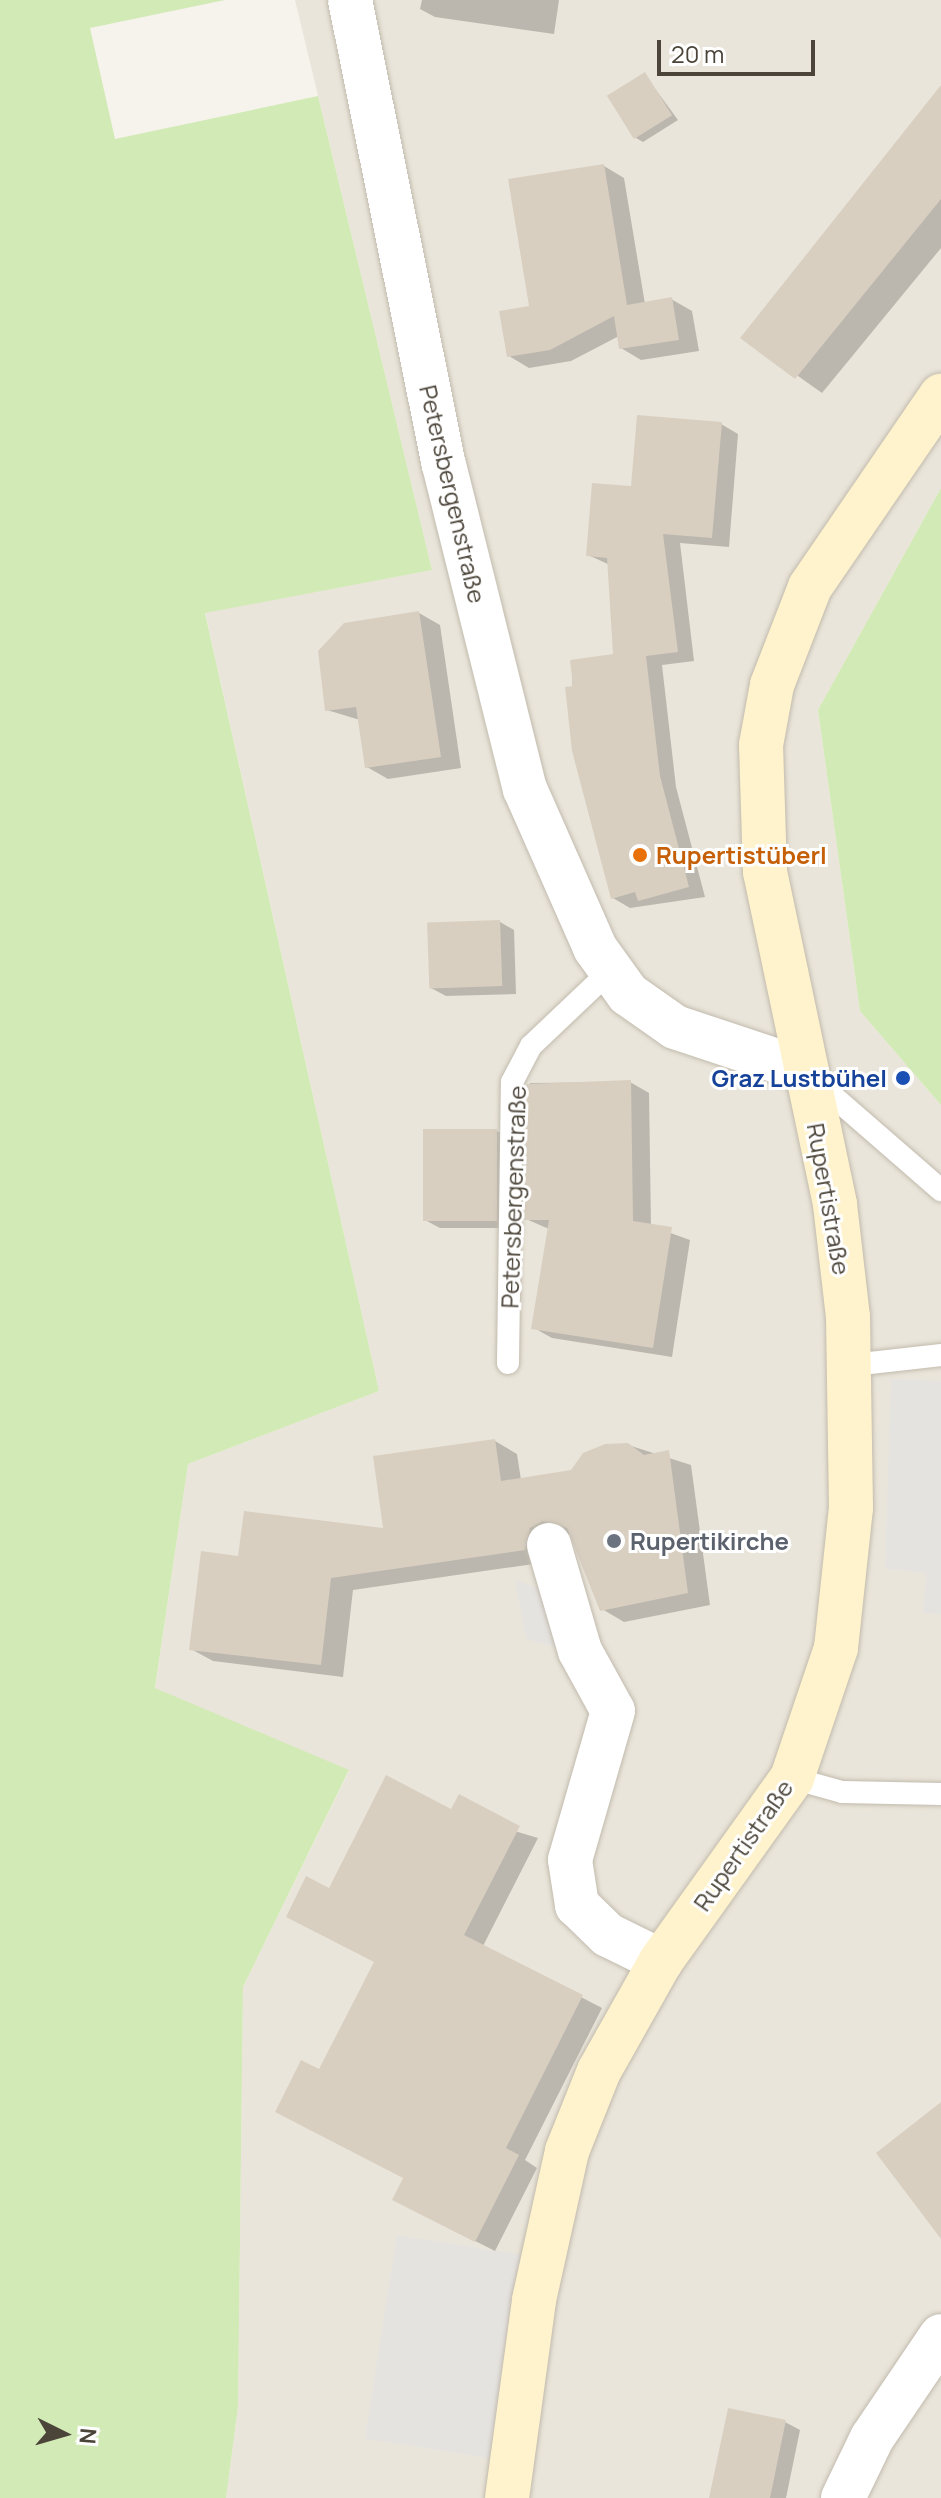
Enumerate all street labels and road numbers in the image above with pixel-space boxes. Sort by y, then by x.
street label: Petersbergenstraße [414,382,492,606]
street label: Petersbergenstraße [495,1085,531,1309]
street label: Rupertistraße [801,1121,857,1277]
street label: Rupertistraße [687,1774,799,1916]

